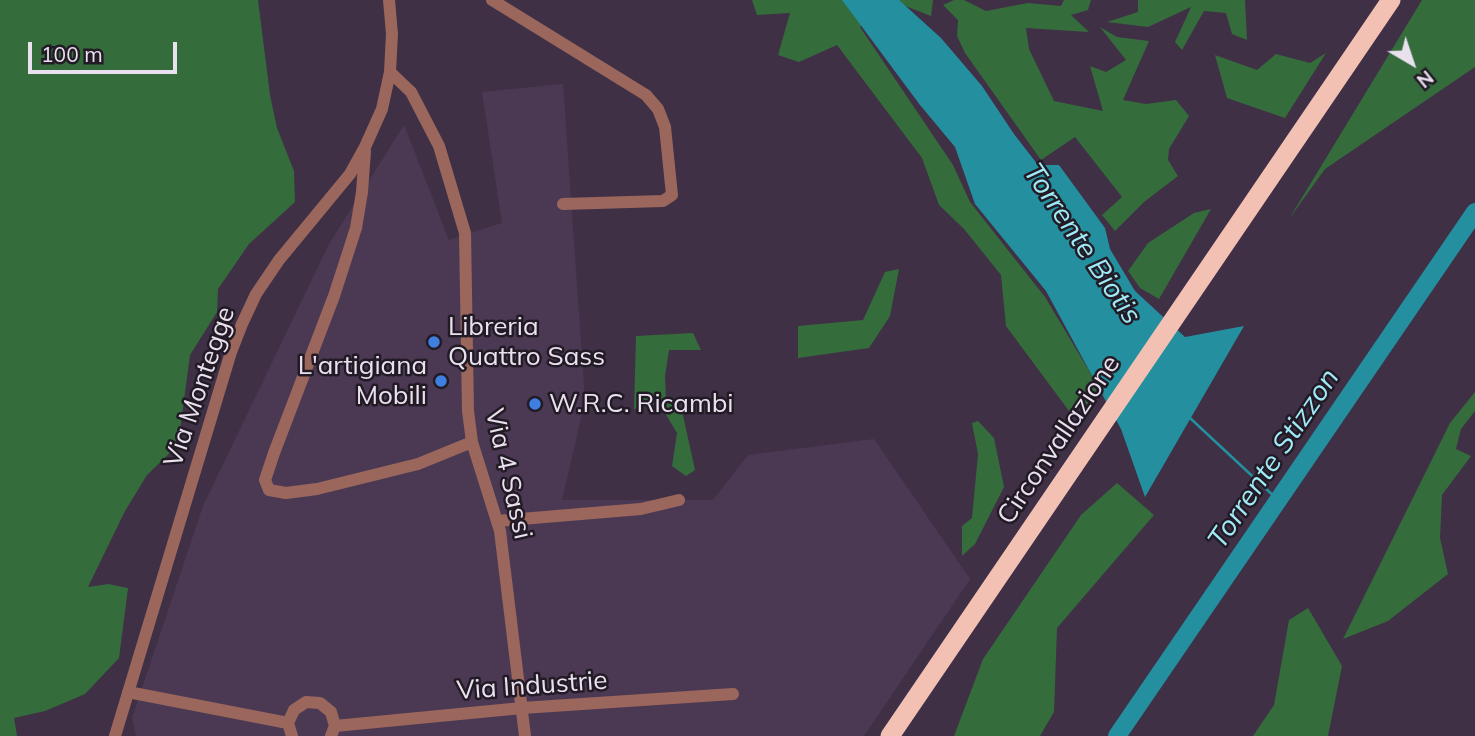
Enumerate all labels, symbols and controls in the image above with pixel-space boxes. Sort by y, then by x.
scale bar [32,28,180,72]
north arrow [1377,28,1447,98]
text: 100 m [41,41,103,67]
text: N [1412,65,1438,93]
water label: Torrente Biotis [1016,157,1148,331]
street label: Via Montegge [158,303,242,471]
place label: Libreria Quattro Sass [448,311,605,372]
marker: Libreria Quattro Sass [426,334,442,350]
place label: L'artigiana Mobili [298,350,427,412]
street label: Circonvallazione [991,350,1127,530]
water label: Torrente Stizzon [1201,363,1347,555]
marker: L'artigiana Mobili [433,373,449,389]
place label: W.R.C. Ricambi [549,388,734,420]
marker: W.R.C. Ricambi [527,396,543,412]
street label: Via 4 Sassi [478,406,538,542]
street label: Via Industrie [456,665,608,707]

